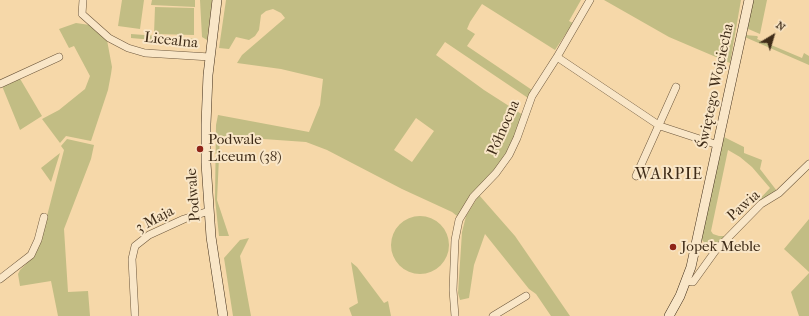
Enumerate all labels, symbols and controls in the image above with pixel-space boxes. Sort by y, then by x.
north arrow [753,16,793,56]
text: N [773,18,788,34]
street label: Świętego Wojciecha [694,22,738,150]
street label: Licealna [143,29,199,53]
street label: Północna [484,97,524,159]
place label: Podwale Liceum (38) [208,131,282,166]
marker: Podwale Liceum (38) [195,144,205,154]
district label: WARPIE [635,165,703,185]
street label: Podwale [183,168,205,222]
street label: Pawia [724,187,764,225]
street label: 3 Maja [133,202,177,238]
place label: Jopek Meble [681,238,761,256]
marker: Jopek Meble [668,242,678,252]

